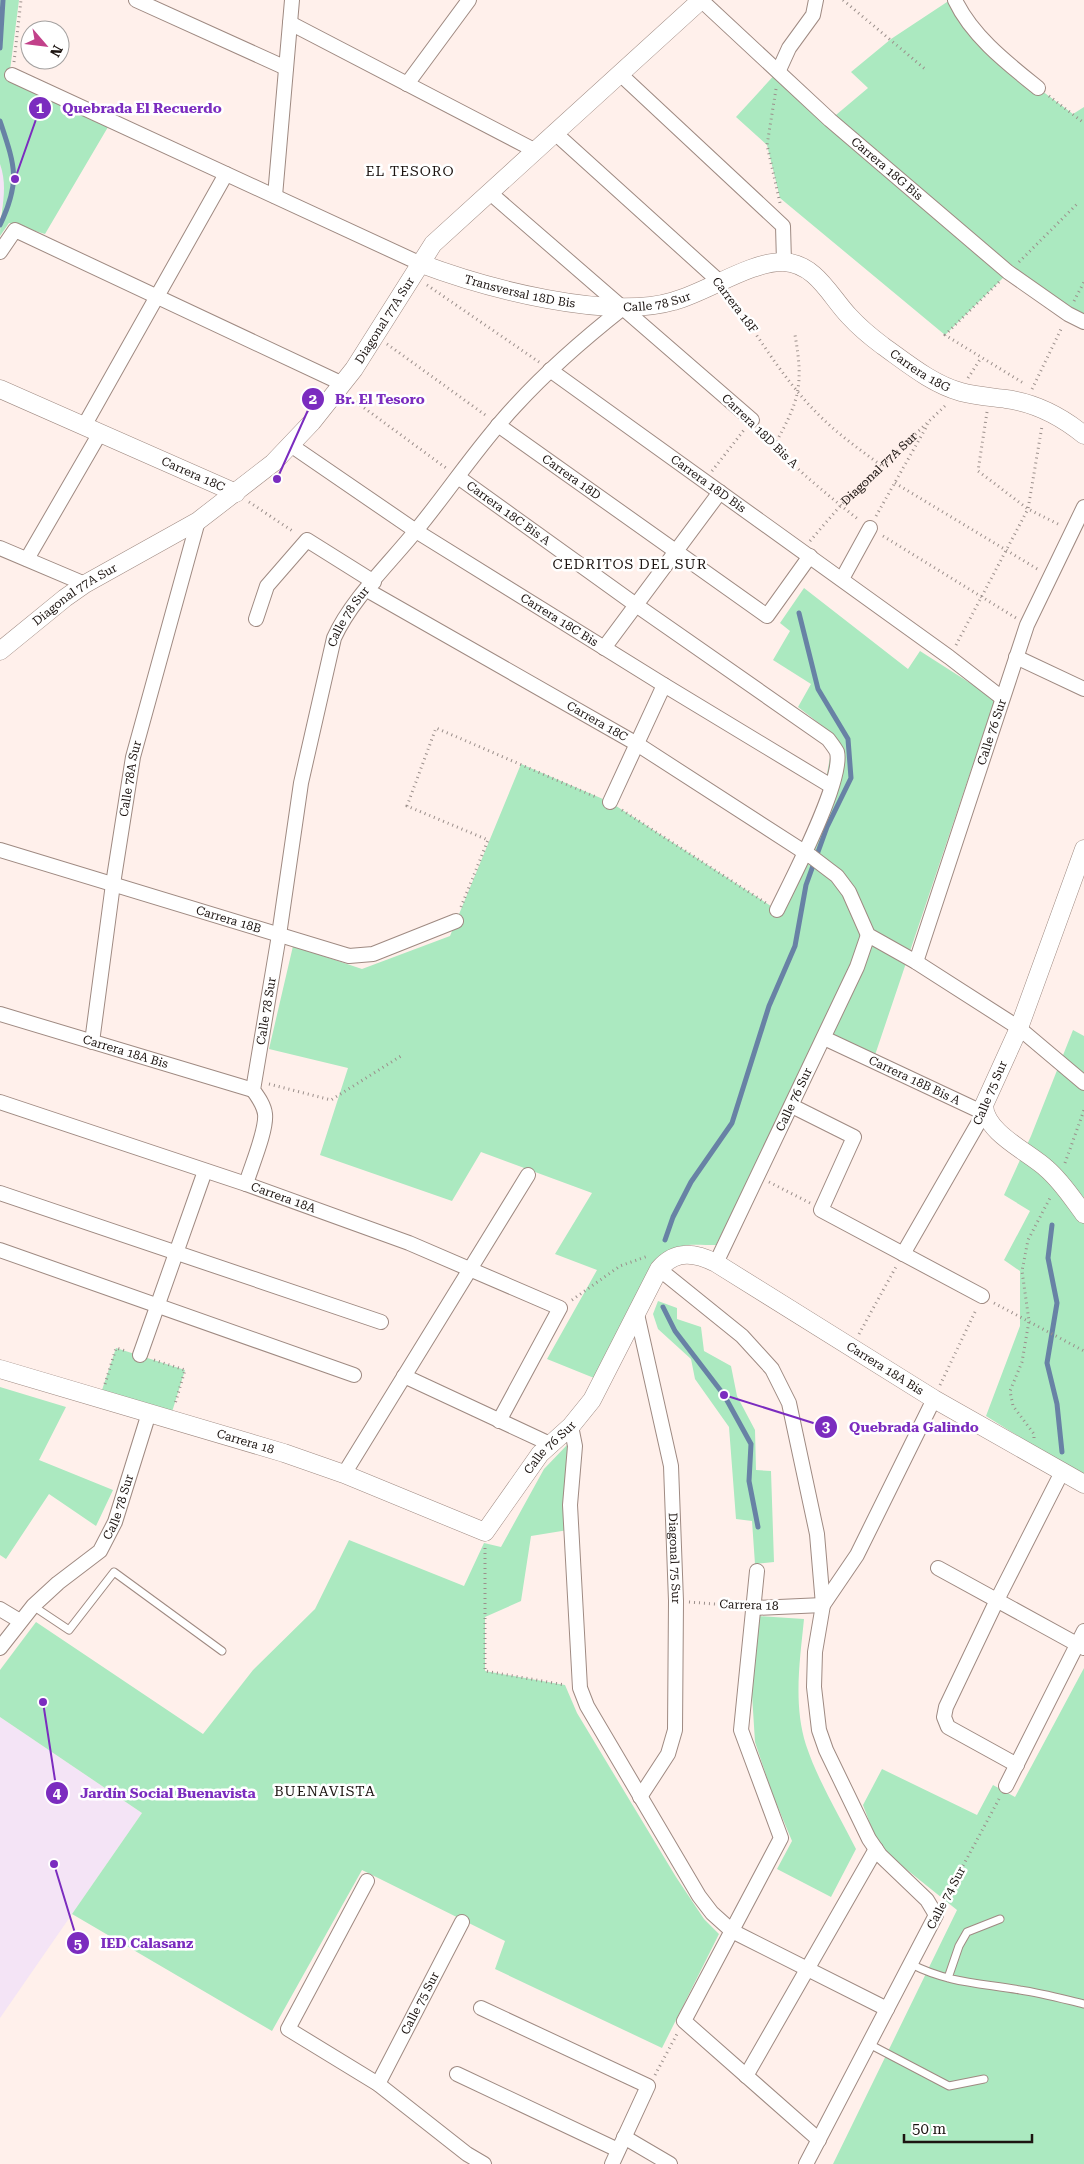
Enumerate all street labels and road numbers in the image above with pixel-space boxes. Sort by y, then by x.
street label: Carrera 18G Bis [848,134,926,203]
street label: Transversal 18D Bis [463,272,576,311]
street label: Carrera 18F [709,274,761,336]
street label: Diagonal 77A Sur [352,275,417,366]
street label: Calle 78 Sur [623,289,693,314]
street label: Carrera 18G [887,346,953,395]
street label: Carrera 18D Bis A [719,391,801,471]
street label: Diagonal 77A Sur [838,429,920,508]
street label: Carrera 18D [539,452,603,503]
street label: Carrera 18D Bis [668,452,749,516]
street label: Carrera 18C [159,454,227,494]
street label: Carrera 18C Bis A [464,478,554,548]
street label: Diagonal 77A Sur [30,561,119,628]
street label: Calle 78 Sur [325,584,372,648]
street label: Carrera 18C Bis [518,591,601,649]
street label: Calle 76 Sur [974,697,1009,767]
street label: Carrera 18C [564,698,630,744]
street label: Calle 78A Sur [117,739,144,818]
street label: Carrera 18B [194,903,263,936]
street label: Calle 78 Sur [254,976,279,1046]
street label: Carrera 18A Bis [81,1032,170,1071]
street label: Carrera 18B Bis A [867,1053,963,1108]
street label: Calle 75 Sur [970,1059,1010,1127]
street label: Calle 76 Sur [773,1066,815,1134]
street label: Carrera 18A [249,1179,318,1216]
street label: Carrera 18A Bis [844,1339,926,1398]
street label: Calle 76 Sur [521,1419,579,1477]
street label: Carrera 18 [215,1426,276,1457]
street label: Calle 78 Sur [100,1473,136,1542]
street label: Diagonal 75 Sur [666,1512,683,1604]
street label: Carrera 18 [719,1597,779,1613]
street label: Calle 74 Sur [924,1864,968,1932]
street label: Calle 75 Sur [398,1969,442,2037]

